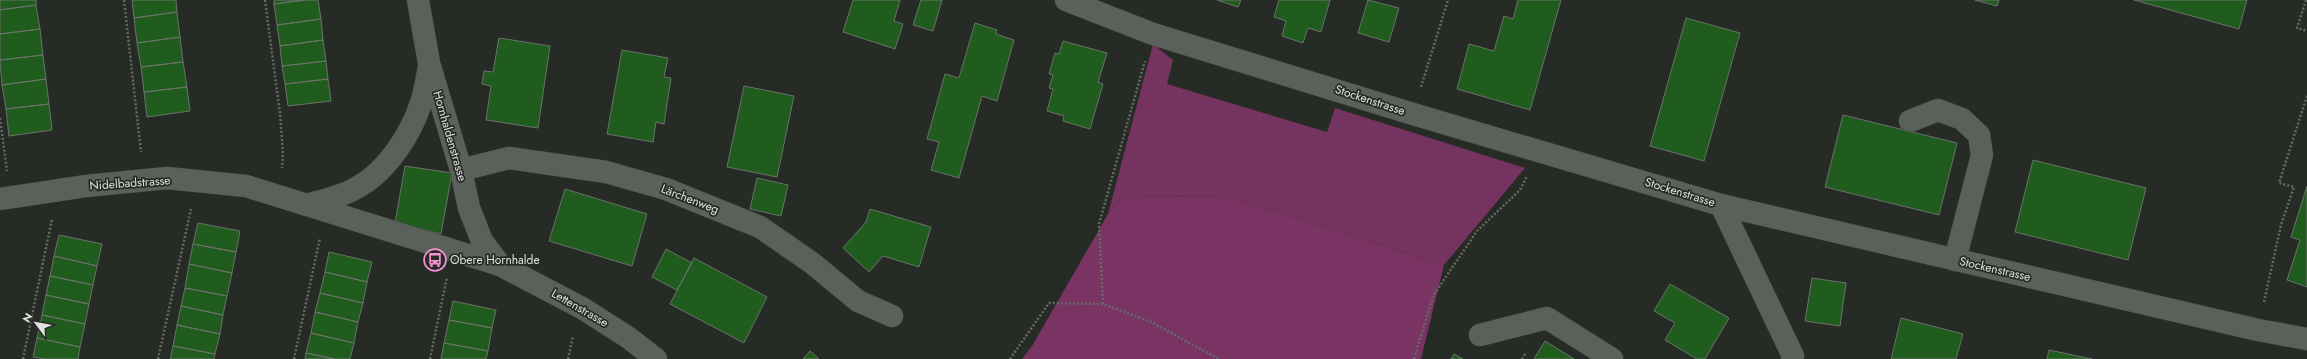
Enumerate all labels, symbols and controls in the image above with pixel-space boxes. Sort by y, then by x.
street label: Stockenstrasse [1333,80,1407,120]
street label: Hornhaldenstrasse [429,89,471,183]
street label: Nidelbadstrasse [89,171,171,195]
street label: Stockenstrasse [1643,173,1717,211]
street label: Lärchenweg [658,180,722,218]
bus stop icon: Obere Hornhalde [422,247,448,273]
place label: Obere Hornhalde [450,251,540,269]
street label: Stockenstrasse [1958,252,2032,286]
street label: Lettenstrasse [548,284,612,332]
north arrow [16,303,56,343]
text: N [18,310,37,326]

